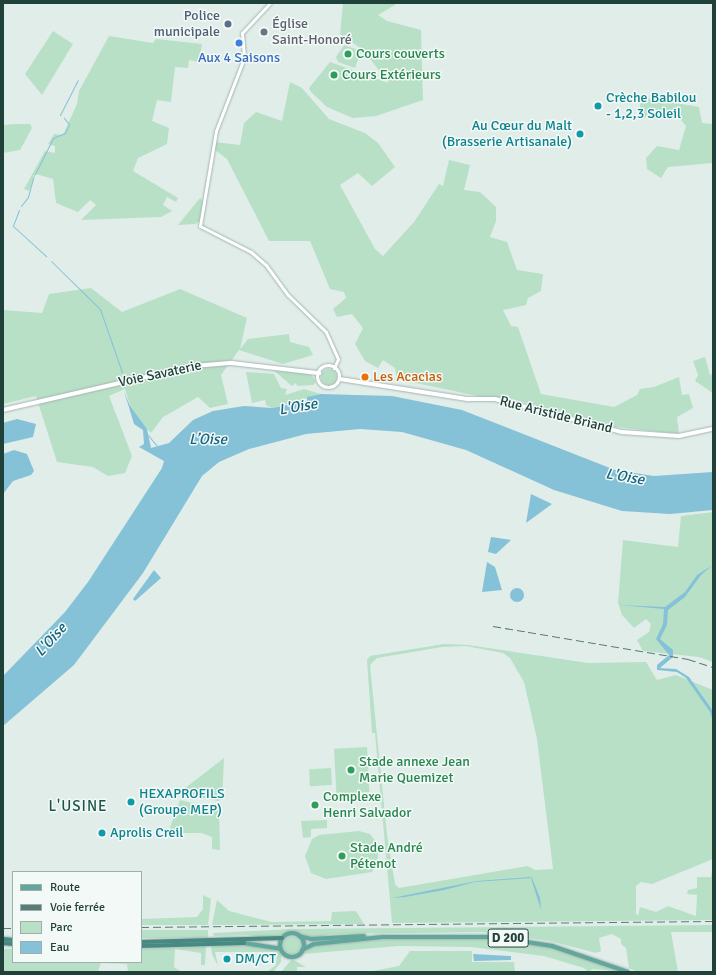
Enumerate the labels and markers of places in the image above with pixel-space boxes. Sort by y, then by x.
place label: Police municipale [154,8,220,40]
place label: Église Saint-Honoré [272,16,352,48]
marker: Police municipale [223,19,233,29]
marker: Église Saint-Honoré [259,27,269,37]
marker: Aux 4 Saisons [234,38,244,48]
place label: Cours couverts [356,46,445,62]
marker: Cours couverts [343,49,353,59]
place label: Aux 4 Saisons [198,50,280,66]
place label: Cours Extérieurs [342,67,441,83]
marker: Cours Extérieurs [329,70,339,80]
place label: Crèche Babilou - 1,2,3 Soleil [606,90,696,122]
marker: Crèche Babilou - 1,2,3 Soleil [593,101,603,111]
place label: Au Cœur du Malt (Brasserie Artisanale) [442,118,572,150]
marker: Au Cœur du Malt (Brasserie Artisanale) [575,129,585,139]
place label: Les Acacias [373,369,442,385]
marker: Les Acacias [360,372,370,382]
place label: Stade annexe Jean Marie Quemizet [359,754,470,786]
marker: Stade annexe Jean Marie Quemizet [346,765,356,775]
place label: HEXAPROFILS (Groupe MEP) [139,786,225,818]
place label: Complexe Henri Salvador [323,789,411,822]
marker: HEXAPROFILS (Groupe MEP) [126,797,136,807]
marker: Complexe Henri Salvador [310,800,320,810]
place label: Aprolis Creil [110,825,183,841]
marker: Aprolis Creil [97,828,107,838]
place label: Stade André Pétenot [350,840,423,872]
marker: Stade André Pétenot [337,851,347,861]
place label: DM/CT [235,951,276,967]
marker: DM/CT [222,954,232,964]

